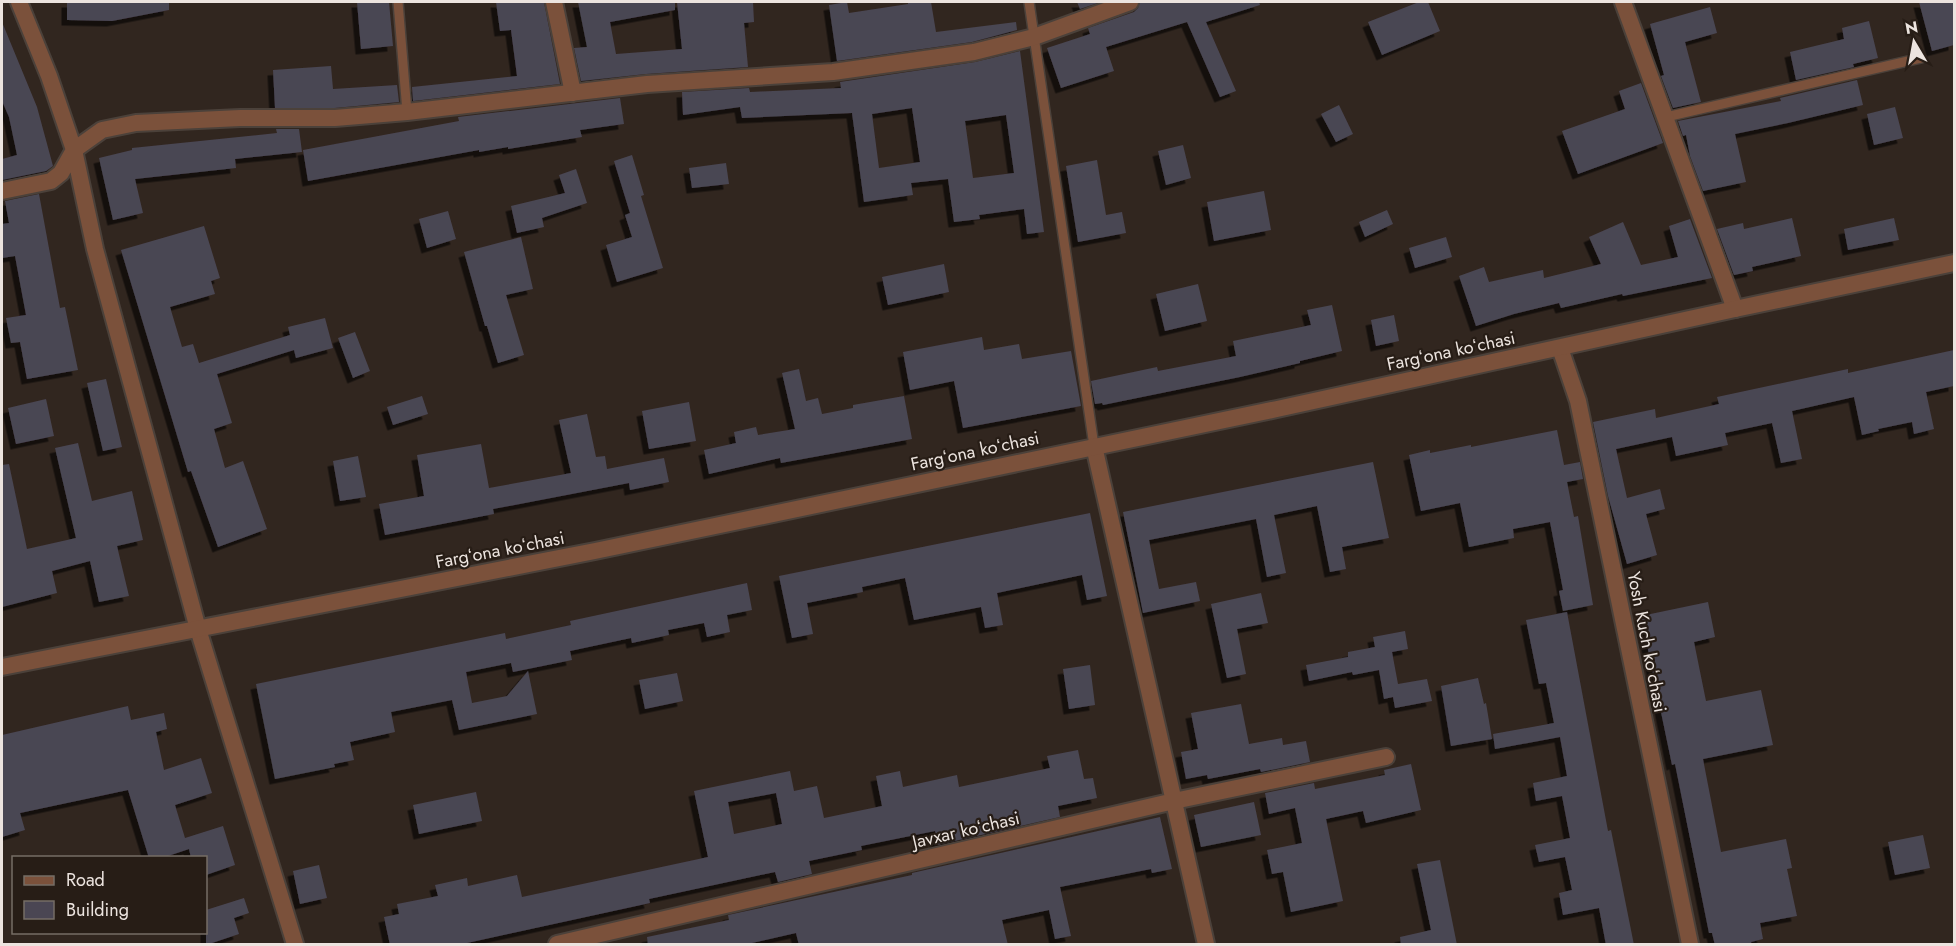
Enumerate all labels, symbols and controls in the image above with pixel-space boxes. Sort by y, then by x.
north arrow [1884,12,1944,72]
text: N [1903,15,1920,40]
street label: Fargʻona koʻchasi [1384,325,1518,377]
street label: Fargʻona koʻchasi [908,425,1042,477]
street label: Fargʻona koʻchasi [433,525,567,575]
street label: Yosh Kuch koʻchasi [1621,569,1673,715]
street label: Javxar koʻchasi [908,805,1022,855]
legend [12,856,207,934]
text: Road [66,867,105,893]
text: Building [66,897,129,923]

